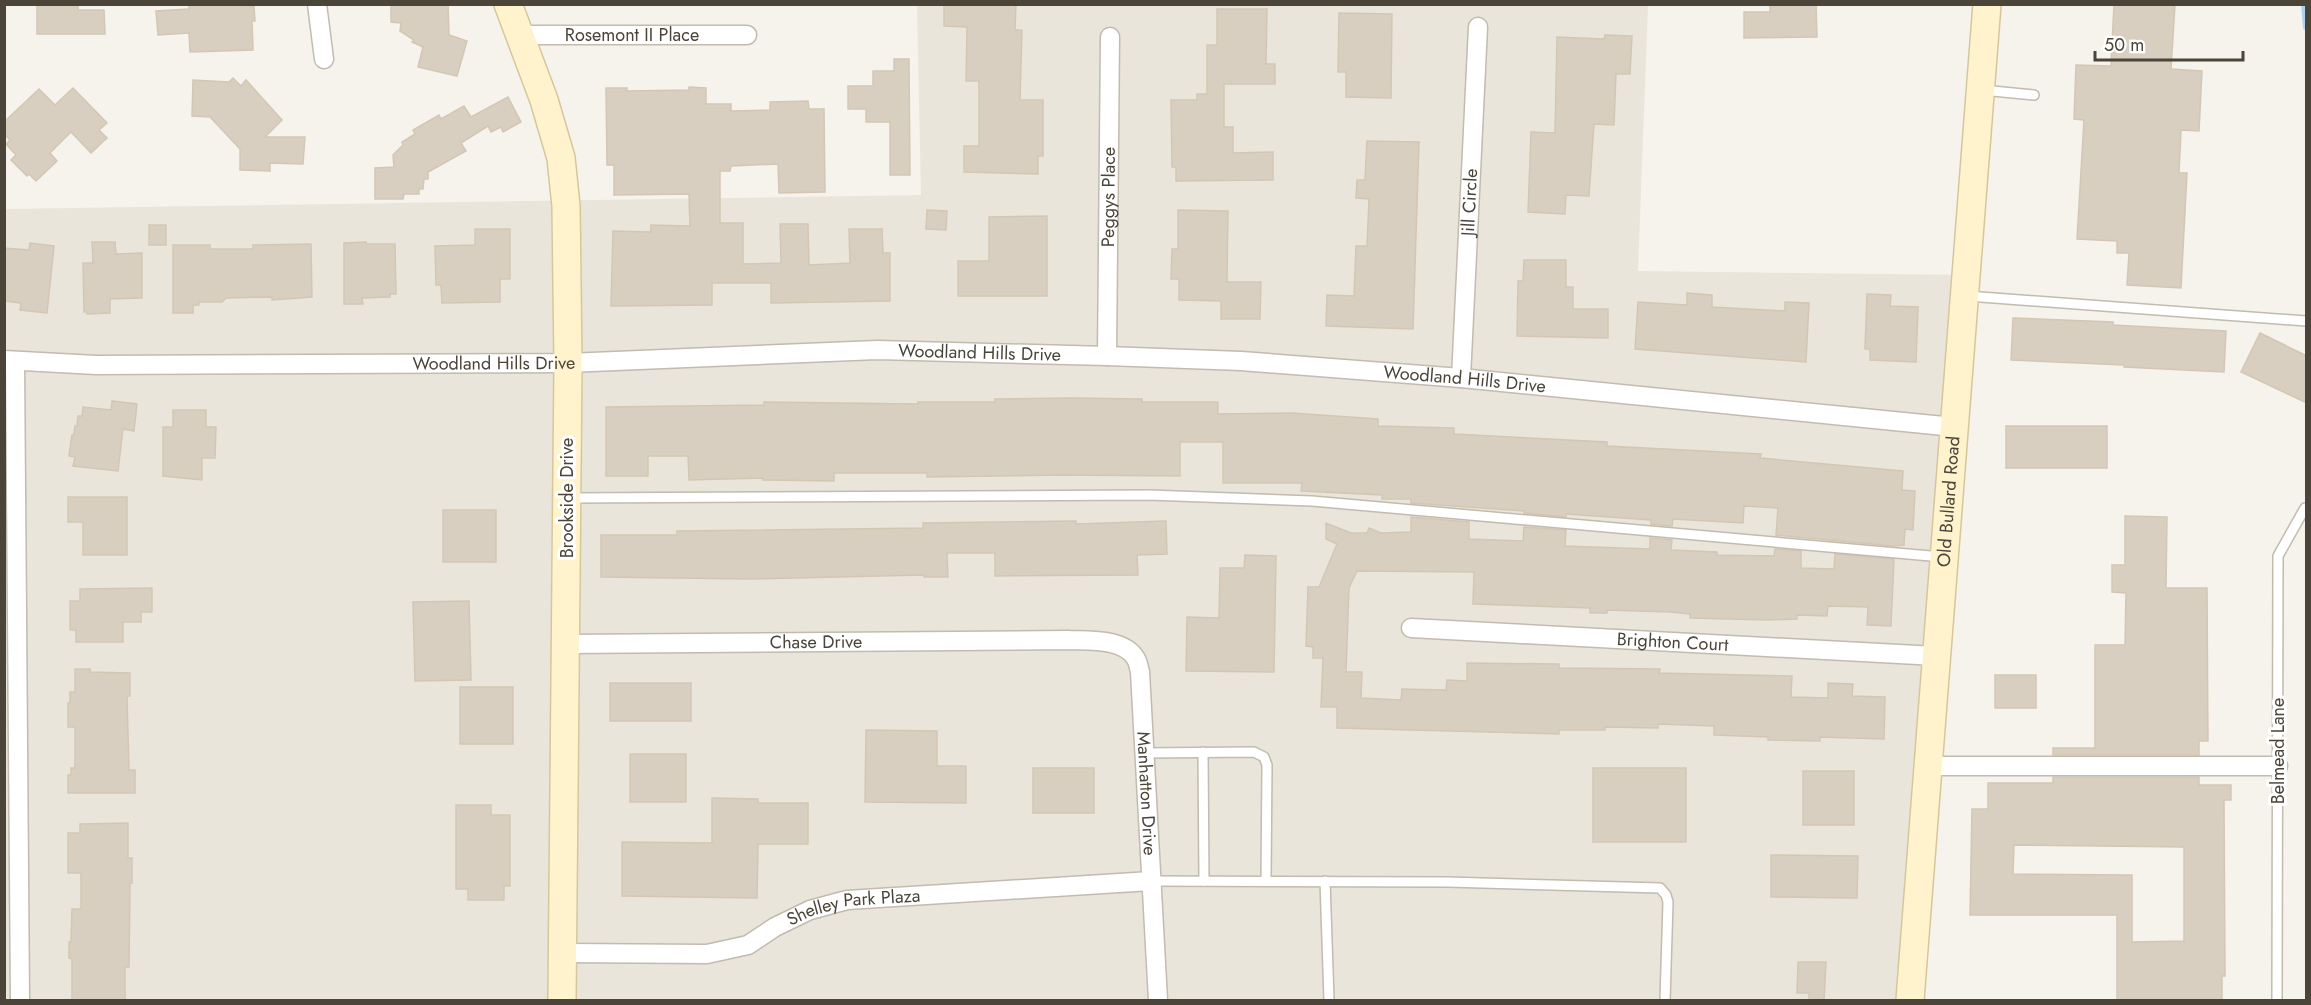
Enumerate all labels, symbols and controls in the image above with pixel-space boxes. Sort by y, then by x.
street label: Rosemont II Place [565,22,699,48]
scale bar [2095,24,2244,62]
text: 50 m [2104,32,2144,58]
street label: Peggys Place [1095,147,1122,247]
street label: Jill Circle [1455,168,1484,239]
street label: Woodland Hills Drive [898,338,1061,368]
street label: Woodland Hills Drive [412,350,576,377]
street label: Woodland Hills Drive [1383,359,1547,399]
street label: Old Bullard Road [1931,435,1967,568]
street label: Brookside Drive [554,438,580,558]
street label: Brighton Court [1616,626,1730,658]
street label: Chase Drive [770,629,862,655]
street label: Belmead Lane [2265,698,2291,804]
street label: Manhatton Drive [1130,731,1163,856]
street label: Shelley Park Plaza [782,882,921,932]

